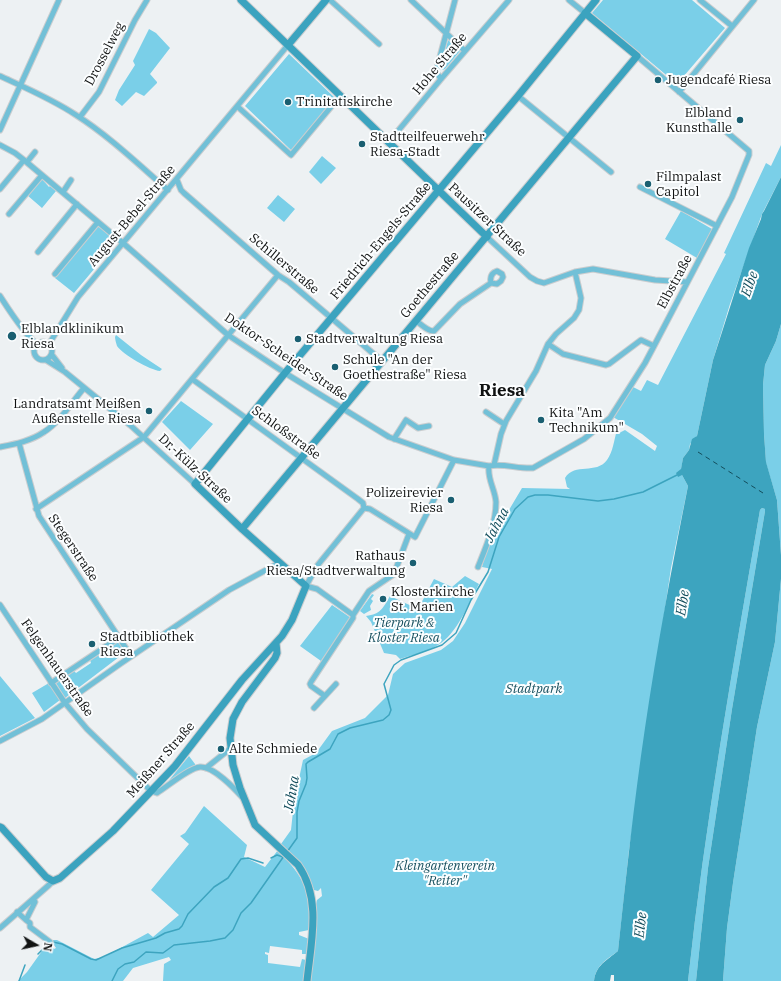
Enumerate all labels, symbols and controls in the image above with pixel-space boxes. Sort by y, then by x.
street label: Drosselweg [82,20,128,88]
street label: Hohe Straße [410,30,470,98]
place label: Jugendcafé Riesa [666,72,771,88]
marker: Jugendcafé Riesa [653,75,663,85]
place label: Trinitatiskirche [296,94,392,110]
marker: Trinitatiskirche [283,97,293,107]
place label: Elbland Kunsthalle [666,105,732,136]
marker: Elbland Kunsthalle [735,115,745,125]
place label: Stadtteilfeuerwehr Riesa-Stadt [370,129,485,160]
marker: Stadtteilfeuerwehr Riesa-Stadt [357,139,367,149]
street label: August-Bebel-Straße [85,162,179,270]
place label: Filmpalast Capitol [656,169,721,200]
street label: Friedrich-Engels-Straße [327,179,435,303]
marker: Filmpalast Capitol [643,179,653,189]
street label: Pausitzer Straße [445,180,529,260]
street label: Schillerstraße [246,230,322,298]
street label: Goethestraße [398,248,462,322]
street label: Elbstraße [654,252,696,312]
water label: Elbe [738,269,762,299]
street label: Doktor-Scheider-Straße [221,310,351,404]
place label: Elblandklinikum Riesa [21,321,124,352]
marker: Elblandklinikum Riesa [6,330,18,342]
place label: Stadtverwaltung Riesa [306,331,443,347]
marker: Stadtverwaltung Riesa [293,334,303,344]
place label: Schule "An der Goethestraße" Riesa [343,352,467,383]
marker: Schule "An der Goethestraße" Riesa [330,362,340,372]
district label: Riesa [479,381,525,401]
place label: Landratsamt Meißen Außenstelle Riesa [13,396,141,427]
street label: Schloßstraße [249,403,323,463]
place label: Kita "Am Technikum" [549,405,624,436]
marker: Landratsamt Meißen Außenstelle Riesa [144,406,154,416]
marker: Kita "Am Technikum" [536,415,546,425]
street label: Dr.-Külz-Straße [155,431,235,507]
place label: Polizeirevier Riesa [366,485,443,516]
marker: Polizeirevier Riesa [446,495,456,505]
water label: Jahna [481,505,513,545]
street label: Stegerstraße [45,511,101,585]
place label: Rathaus Riesa/Stadtverwaltung [266,548,405,579]
marker: Rathaus Riesa/Stadtverwaltung [408,558,418,568]
place label: Klosterkirche St. Marien [391,584,474,615]
water label: Elbe [673,589,693,617]
marker: Klosterkirche St. Marien [378,594,388,604]
park label: Tierpark & Kloster Riesa [368,615,440,646]
street label: Felgenhauerstraße [17,616,97,720]
place label: Stadtbibliothek Riesa [100,629,194,660]
marker: Stadtbibliothek Riesa [87,639,97,649]
park label: Stadtpark [505,681,563,697]
street label: Meißner Straße [124,719,198,801]
place label: Alte Schmiede [229,741,317,757]
marker: Alte Schmiede [216,744,226,754]
water label: Jahna [281,774,303,814]
park label: Kleingartenverein "Reiter" [395,858,495,889]
water label: Elbe [631,911,651,939]
north arrow [16,925,56,965]
text: N [40,941,55,952]

